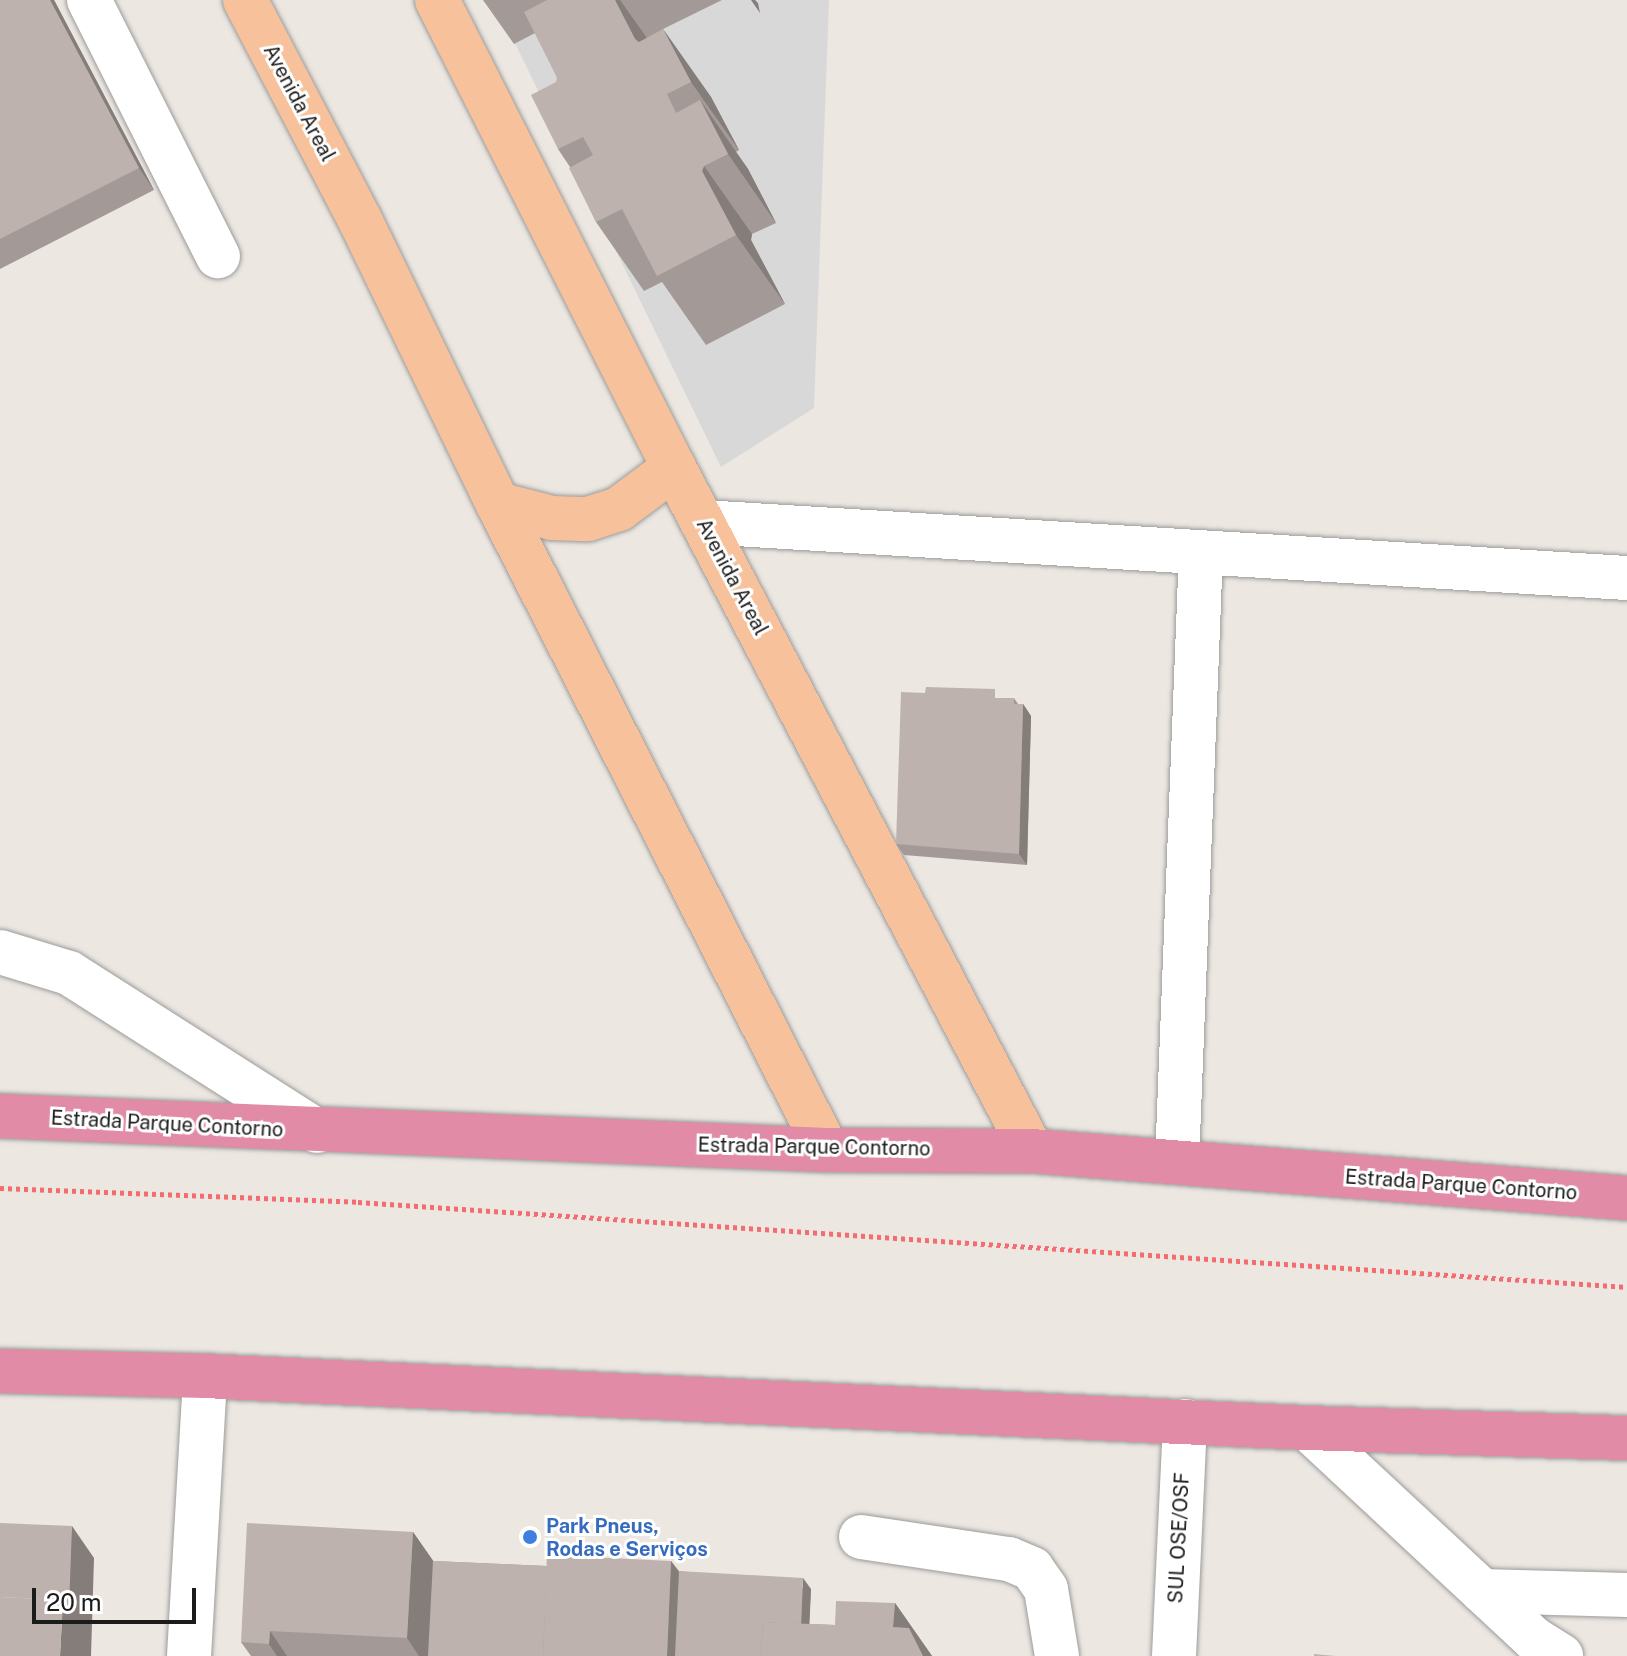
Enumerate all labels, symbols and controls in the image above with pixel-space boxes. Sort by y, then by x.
street label: Avenida Areal [258,41,340,165]
street label: Avenida Areal [691,515,773,639]
street label: Estrada Parque Contorno [50,1106,284,1142]
street label: Estrada Parque Contorno [697,1133,931,1161]
street label: Estrada Parque Contorno [1344,1165,1578,1205]
street label: SUL OSE/OSF [1164,1472,1194,1604]
place label: Park Pneus, Rodas e Serviços [546,1514,708,1561]
marker: Park Pneus, Rodas e Serviços [521,1528,539,1546]
scale bar [36,1572,200,1622]
text: 20 m [46,1588,102,1616]

